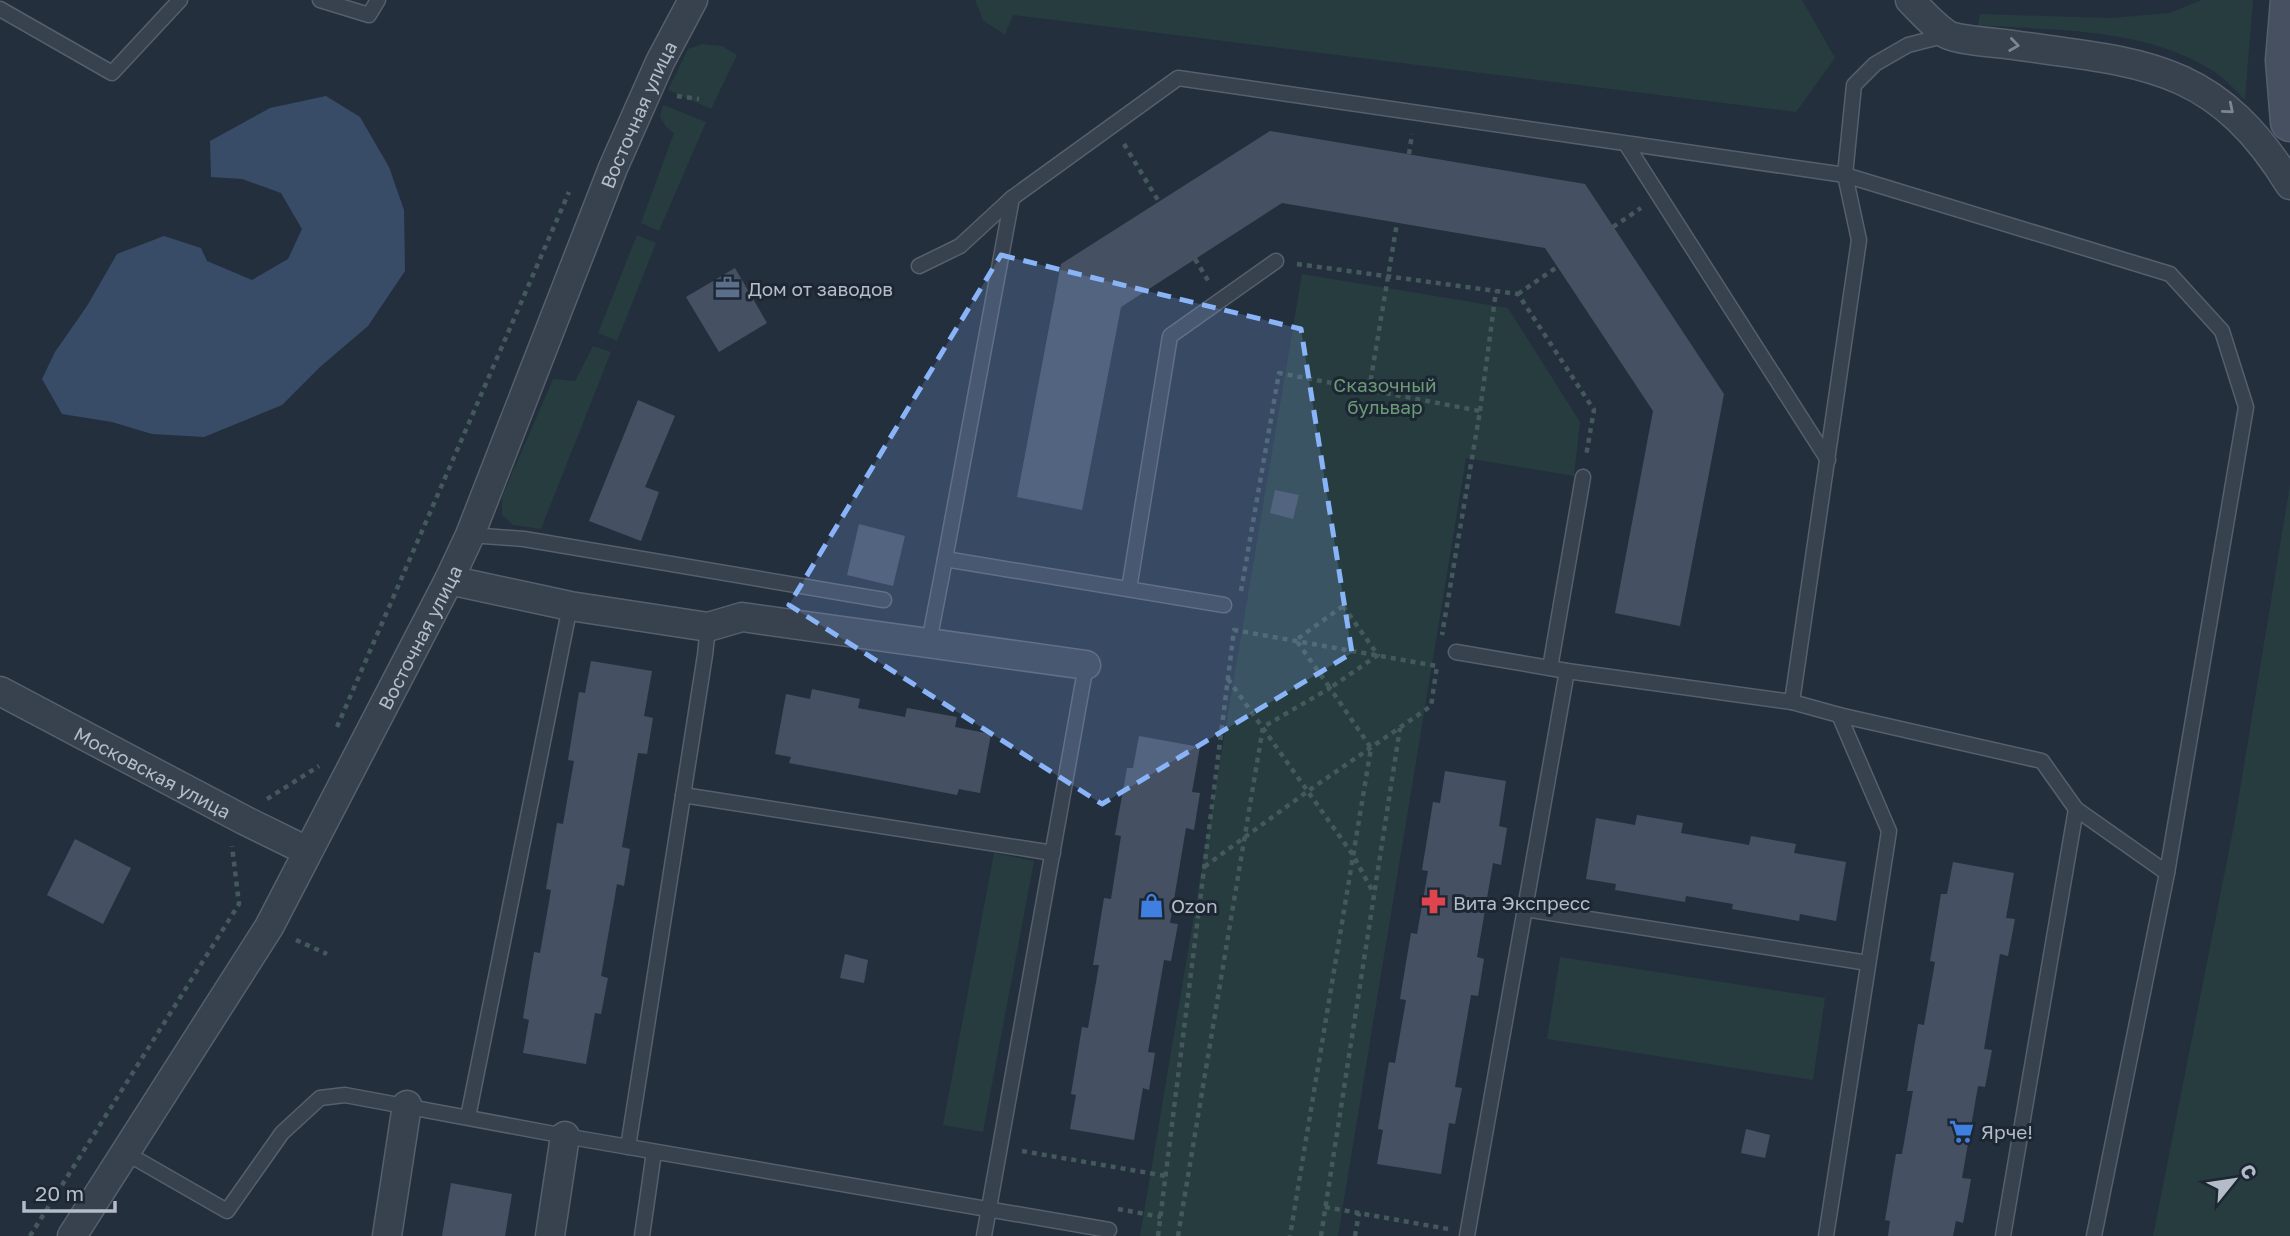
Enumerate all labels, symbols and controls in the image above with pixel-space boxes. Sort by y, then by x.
street label: Восточная улица [595,36,681,191]
one-way arrow [2008,37,2020,52]
one-way arrow [2220,101,2233,113]
office icon: Дом от заводов [714,274,742,302]
place label: Дом от заводов [748,277,893,300]
park label: Сказочный бульвар [1333,373,1437,418]
street label: Восточная улица [372,561,466,713]
street label: Московская улица [71,721,235,823]
pharmacy icon: Вита Экспресс [1419,888,1447,916]
shop icon: Ozon [1137,891,1165,919]
place label: Вита Экспресс [1453,891,1590,914]
place label: Ozon [1171,894,1218,917]
supermarket icon: Ярче! [1947,1117,1975,1145]
place label: Ярче! [1981,1120,2033,1143]
north arrow [2199,1145,2269,1215]
text: С [2236,1160,2262,1183]
scale bar [24,1170,116,1214]
text: 20 m [35,1180,84,1206]

